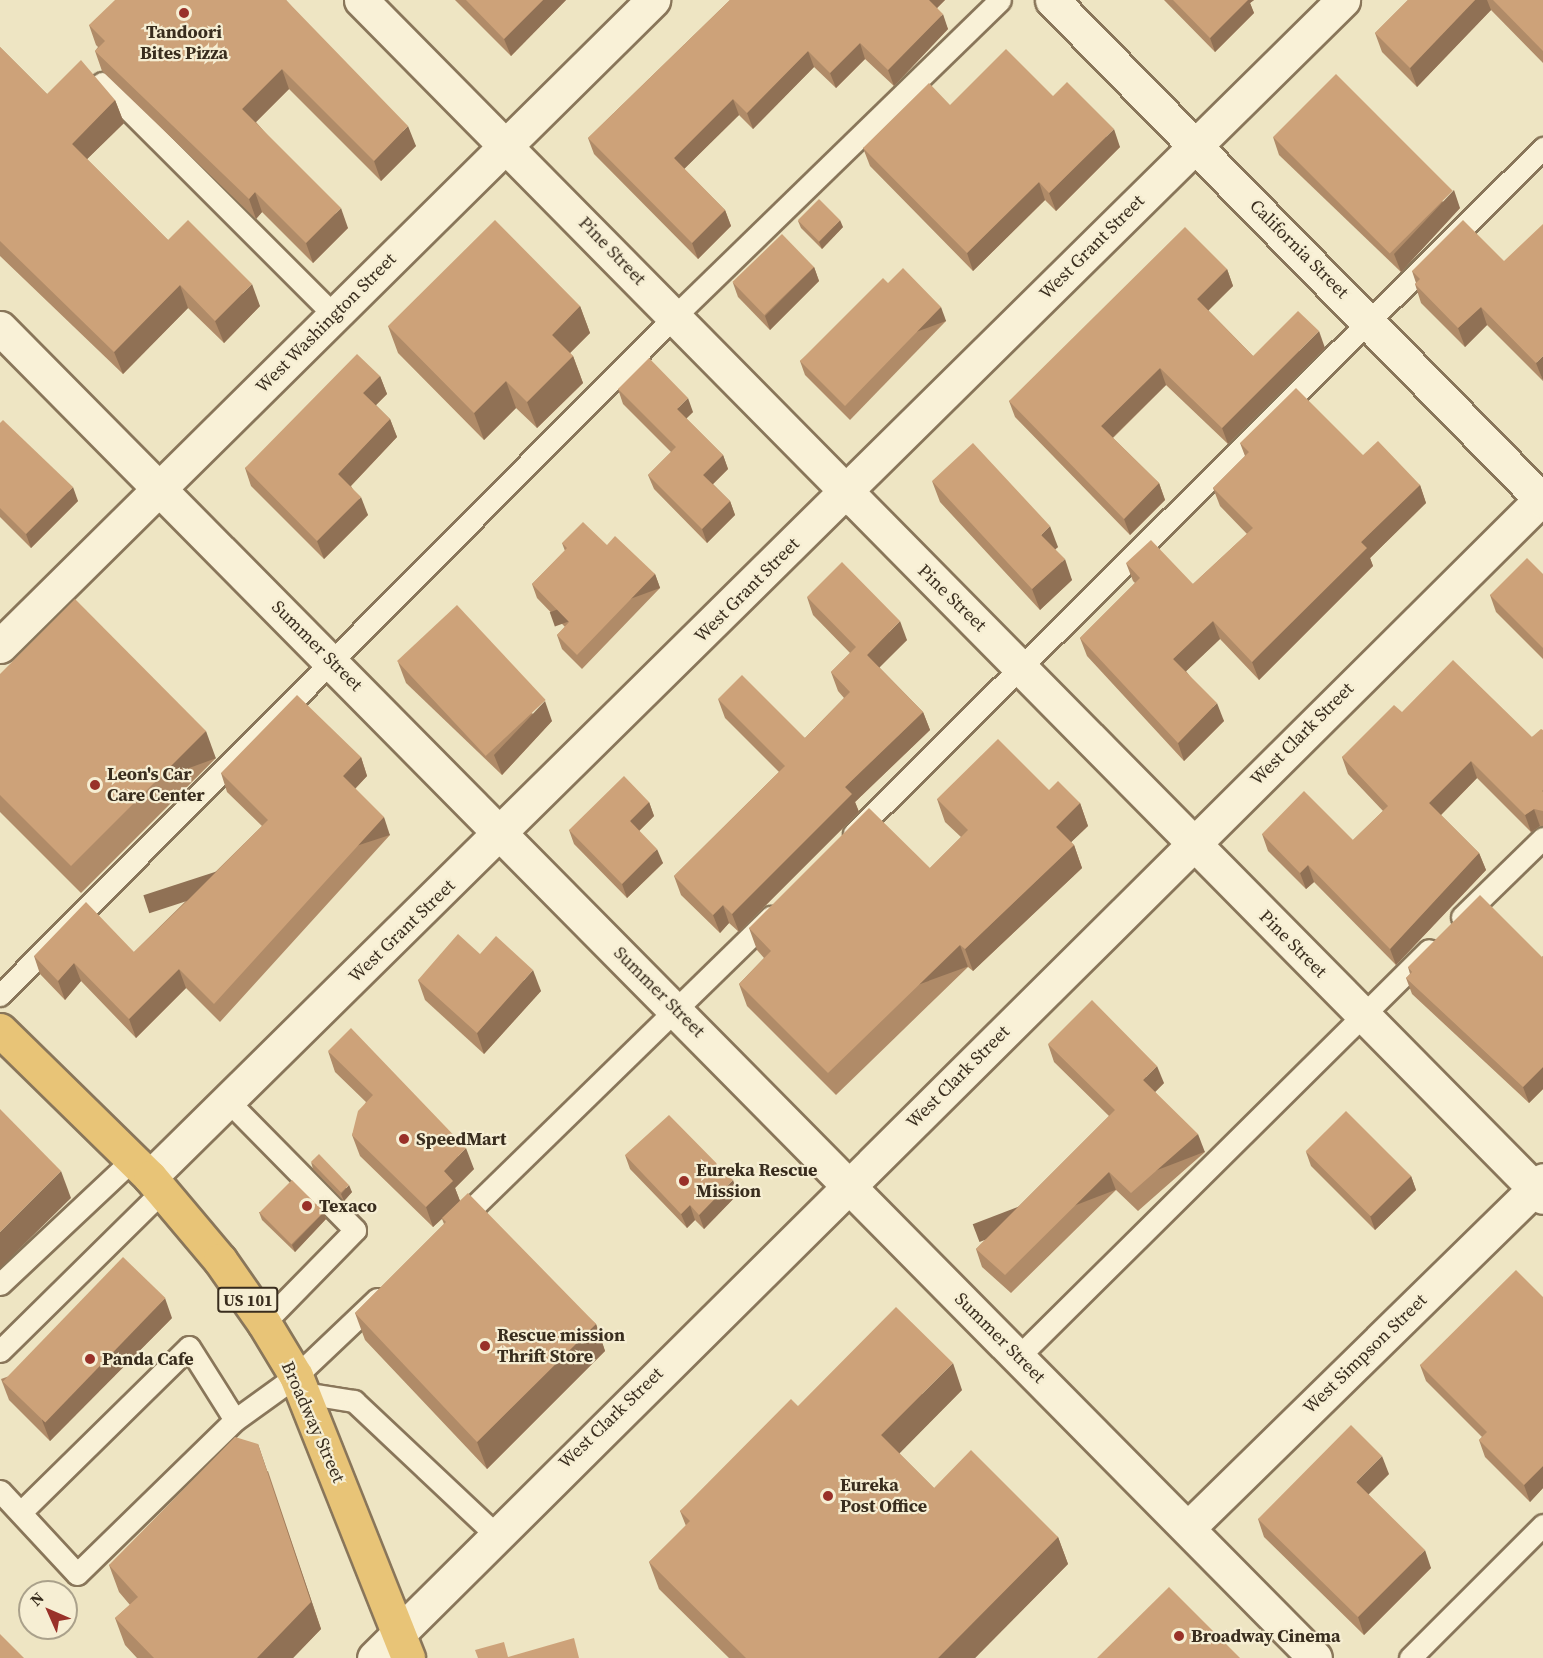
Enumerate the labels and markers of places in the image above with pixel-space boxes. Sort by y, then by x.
marker: Tandoori Bites Pizza [177,6,191,20]
place label: Tandoori Bites Pizza [140,22,228,64]
place label: Leon's Car Care Center [107,764,205,806]
marker: Leon's Car Care Center [88,778,102,792]
place label: SpeedMart [416,1128,506,1150]
marker: SpeedMart [397,1132,411,1146]
place label: Eureka Rescue Mission [696,1160,817,1202]
marker: Eureka Rescue Mission [677,1174,691,1188]
place label: Texaco [319,1195,377,1217]
marker: Texaco [300,1199,314,1213]
place label: Rescue mission Thrift Store [497,1325,625,1368]
marker: Rescue mission Thrift Store [478,1339,492,1353]
place label: Panda Cafe [102,1348,194,1370]
marker: Panda Cafe [83,1352,97,1366]
place label: Eureka Post Office [840,1475,927,1518]
marker: Eureka Post Office [821,1489,835,1503]
place label: Broadway Cinema [1191,1625,1340,1647]
marker: Broadway Cinema [1172,1629,1186,1643]

